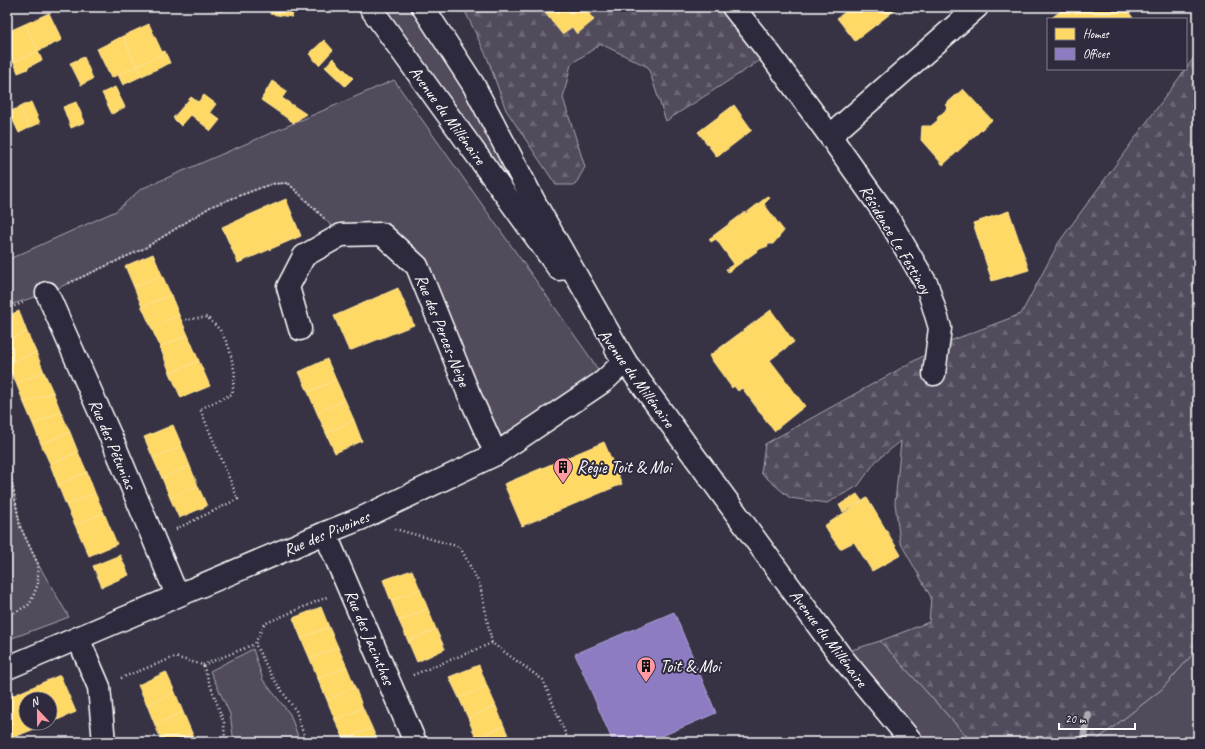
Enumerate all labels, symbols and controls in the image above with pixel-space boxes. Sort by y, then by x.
legend [1047,18,1187,70]
text: Homes [1083,26,1110,42]
text: Offices [1083,46,1110,62]
street label: Avenue du Millénaire [405,62,491,170]
street label: Résidence Le Festinoy [855,181,937,298]
street label: Rue des Perces-Neige [410,271,475,391]
street label: Avenue du Millénaire [594,325,680,433]
street label: Rue des Pétunias [84,396,142,494]
building icon: Régie Toit & Moi [552,456,574,484]
place label: Régie Toit & Moi [577,457,673,478]
street label: Rue des Pivoines [280,505,374,561]
street label: Avenue du Millénaire [785,585,873,692]
street label: Rue des Jacinthes [340,587,400,690]
building icon: Toit & Moi [635,655,657,683]
place label: Toit & Moi [660,656,722,677]
north arrow [18,691,58,731]
text: N [28,693,42,709]
scale bar [1059,705,1135,731]
text: 20 m [1065,711,1087,727]

